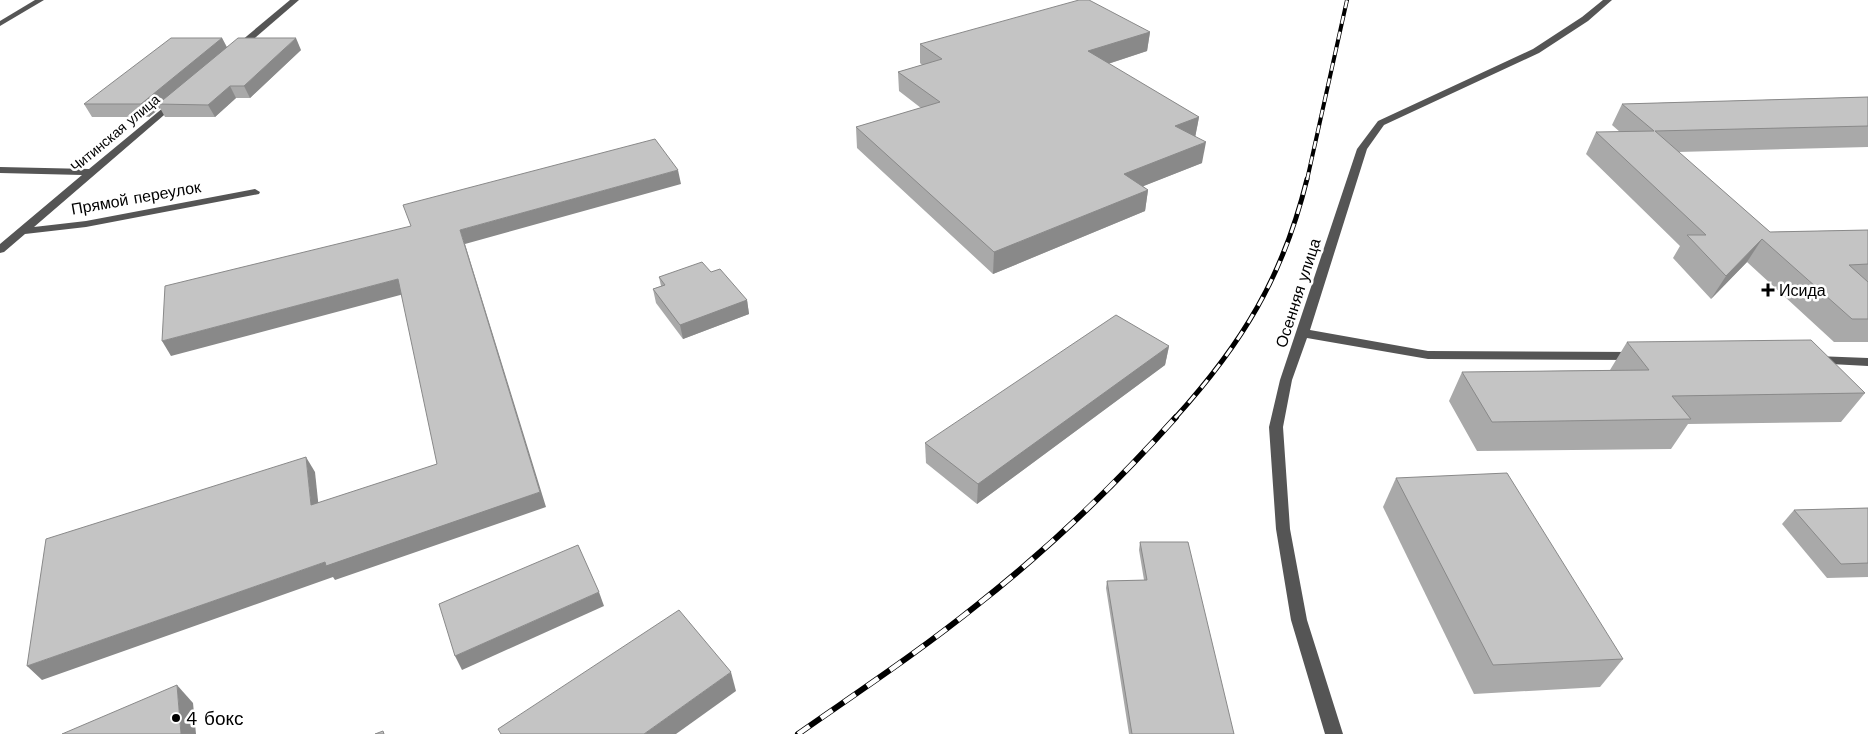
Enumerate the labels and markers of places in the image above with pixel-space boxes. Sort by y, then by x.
place label: Исида [1779,281,1826,300]
marker: Исида [1761,283,1775,297]
place label: 4 бокс [186,707,244,730]
marker: 4 бокс [170,712,182,724]

